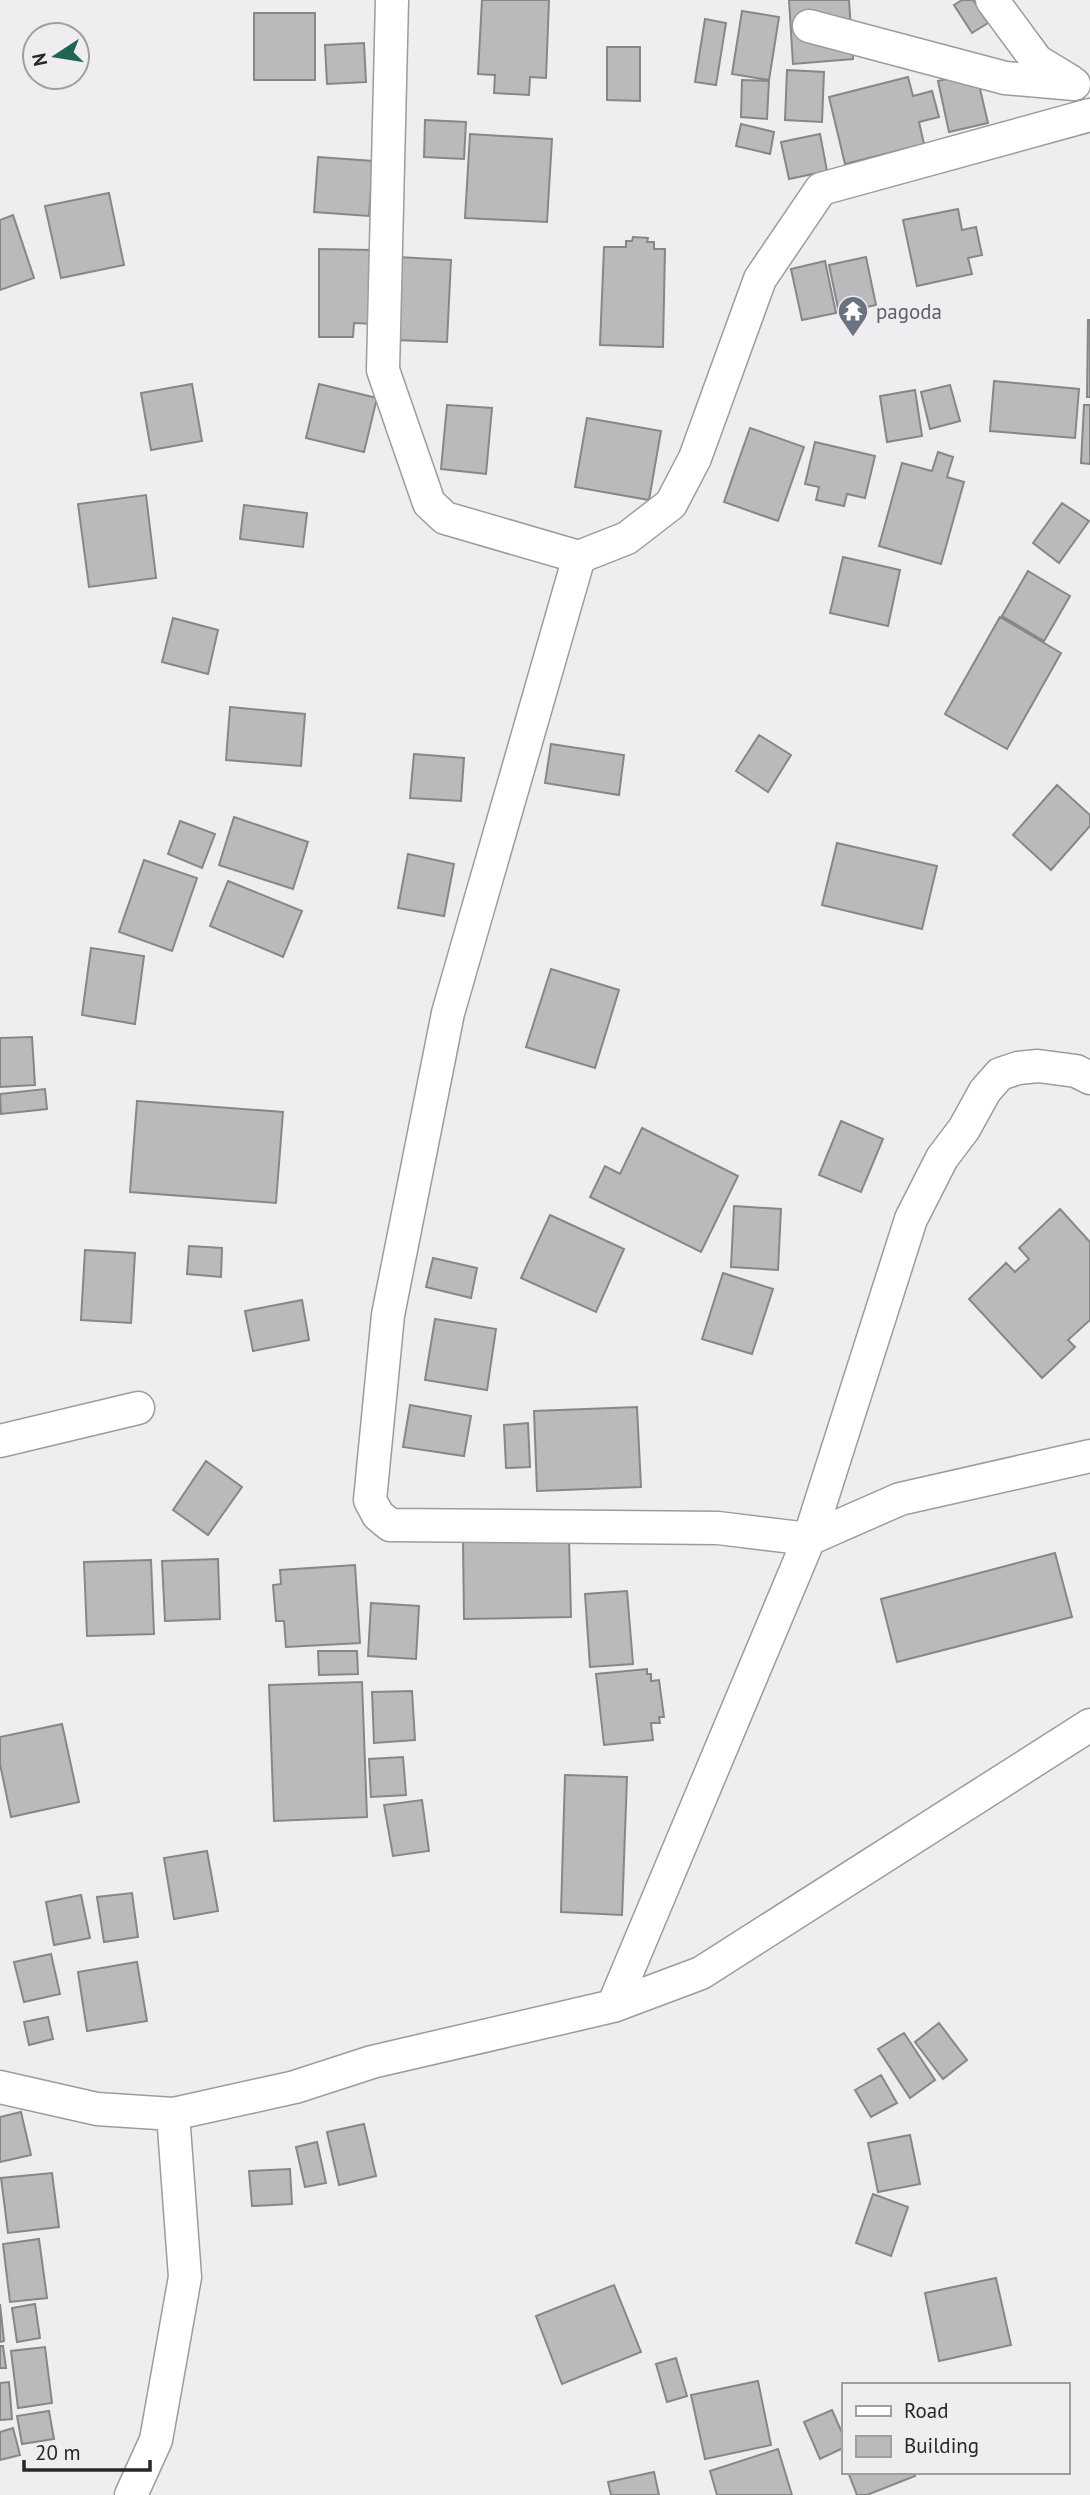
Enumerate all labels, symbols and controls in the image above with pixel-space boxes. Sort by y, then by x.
north arrow [21,21,91,91]
text: N [26,51,52,68]
temple icon: pagoda [836,294,870,338]
place label: pagoda [876,298,942,325]
legend [842,2383,1069,2474]
text: Road [904,2397,948,2424]
scale bar [24,2428,150,2472]
text: Building [904,2432,979,2459]
text: 20 m [35,2439,81,2466]

